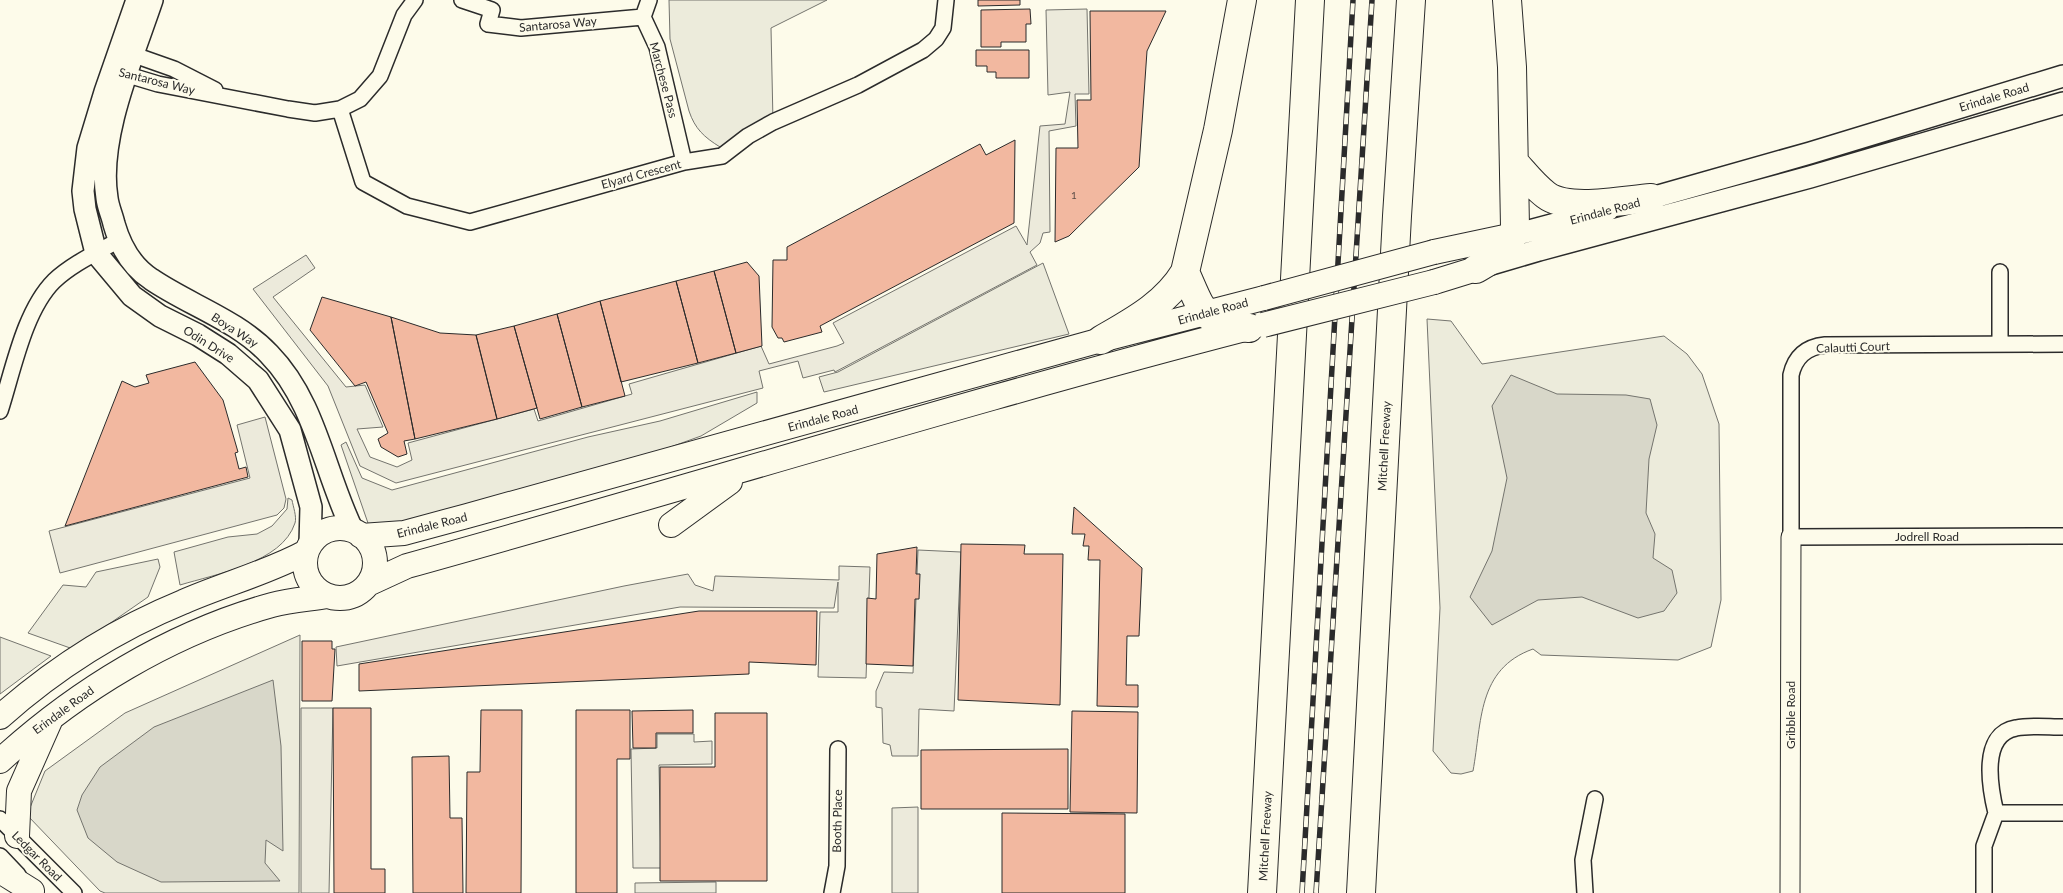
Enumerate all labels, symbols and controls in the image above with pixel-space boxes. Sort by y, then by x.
street label: Santarosa Way [518,13,598,35]
street label: Marchese Pass [647,40,681,120]
street label: Santarosa Way [117,64,197,98]
street label: Erindale Road [1957,79,2031,115]
street label: Elyard Crescent [599,156,683,192]
house number: 1 [1071,189,1077,201]
street label: Erindale Road [1568,194,1642,228]
street label: Erindale Road [1176,294,1250,328]
street label: Boya Way [209,309,262,351]
street label: Odin Drive [181,322,237,366]
street label: Calautti Court [1816,338,1891,356]
street label: Mitchell Freeway [1374,400,1394,491]
street label: Erindale Road [786,401,860,435]
street label: Erindale Road [395,509,469,541]
street label: Jodrell Road [1895,529,1959,544]
street label: Gribble Road [1783,681,1798,749]
street label: Erindale Road [29,683,97,737]
street label: Booth Place [829,789,845,853]
street label: Mitchell Freeway [1255,790,1275,881]
street label: Ledgar Road [9,828,65,884]

